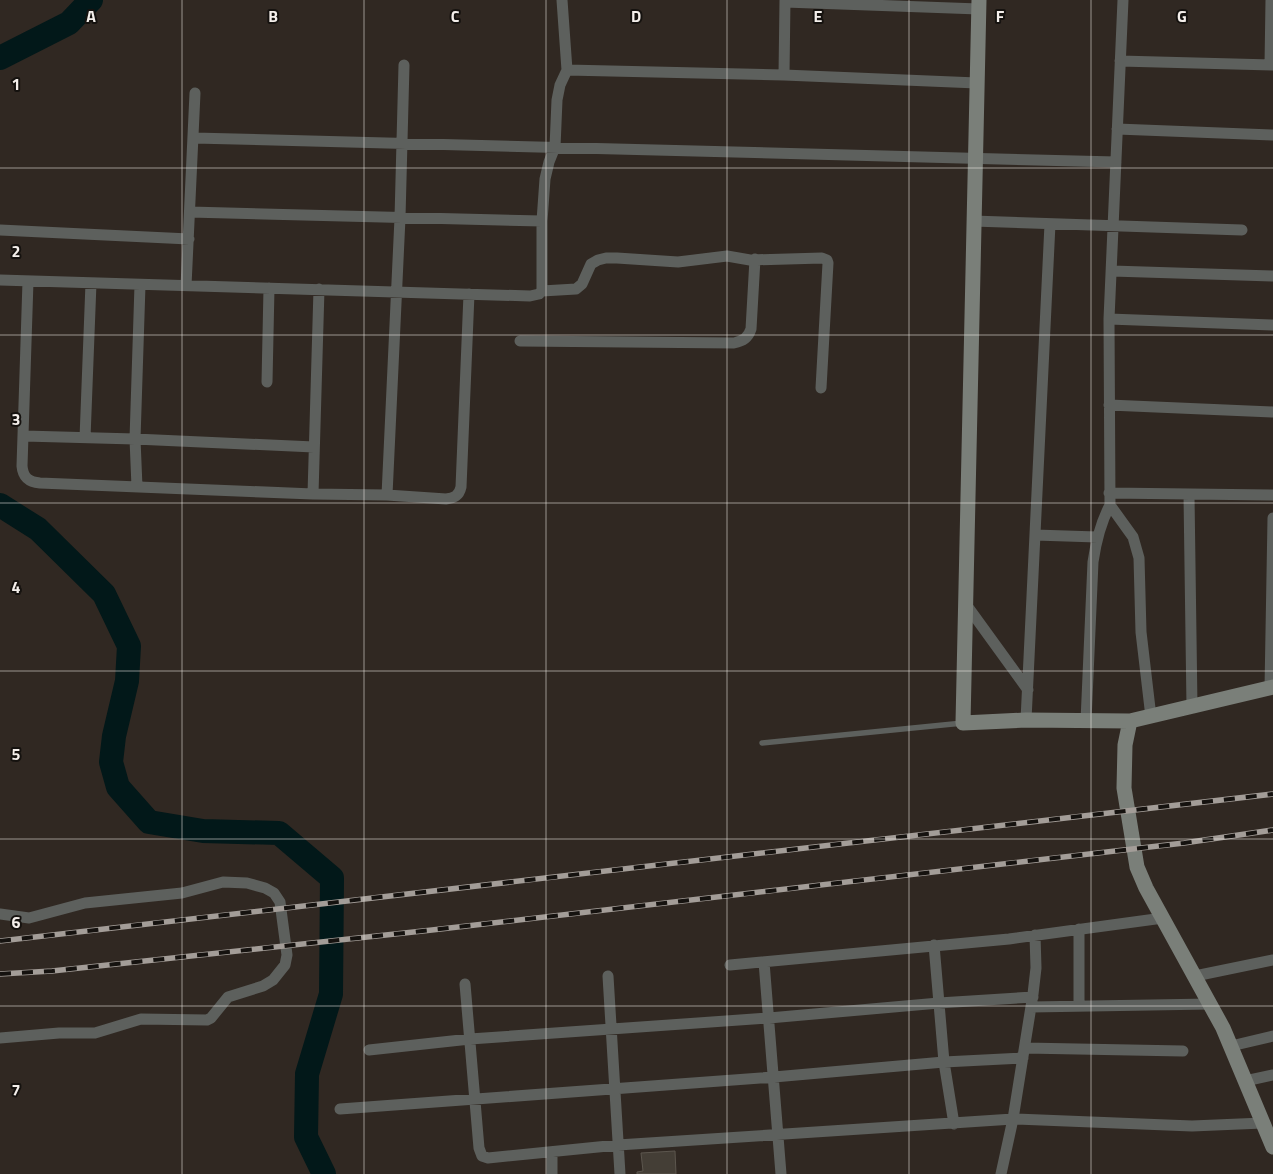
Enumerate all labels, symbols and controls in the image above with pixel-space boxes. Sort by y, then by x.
text: A [86,4,96,28]
text: B [268,4,278,28]
text: C [451,4,460,28]
text: D [631,4,641,28]
text: E [814,4,823,28]
text: F [996,4,1005,28]
text: G [1177,4,1187,28]
text: 1 [12,72,20,96]
text: 2 [12,239,20,263]
text: 3 [12,407,20,431]
text: 4 [12,575,21,599]
text: 5 [12,742,21,766]
text: 6 [12,910,21,934]
text: 7 [12,1078,20,1102]

